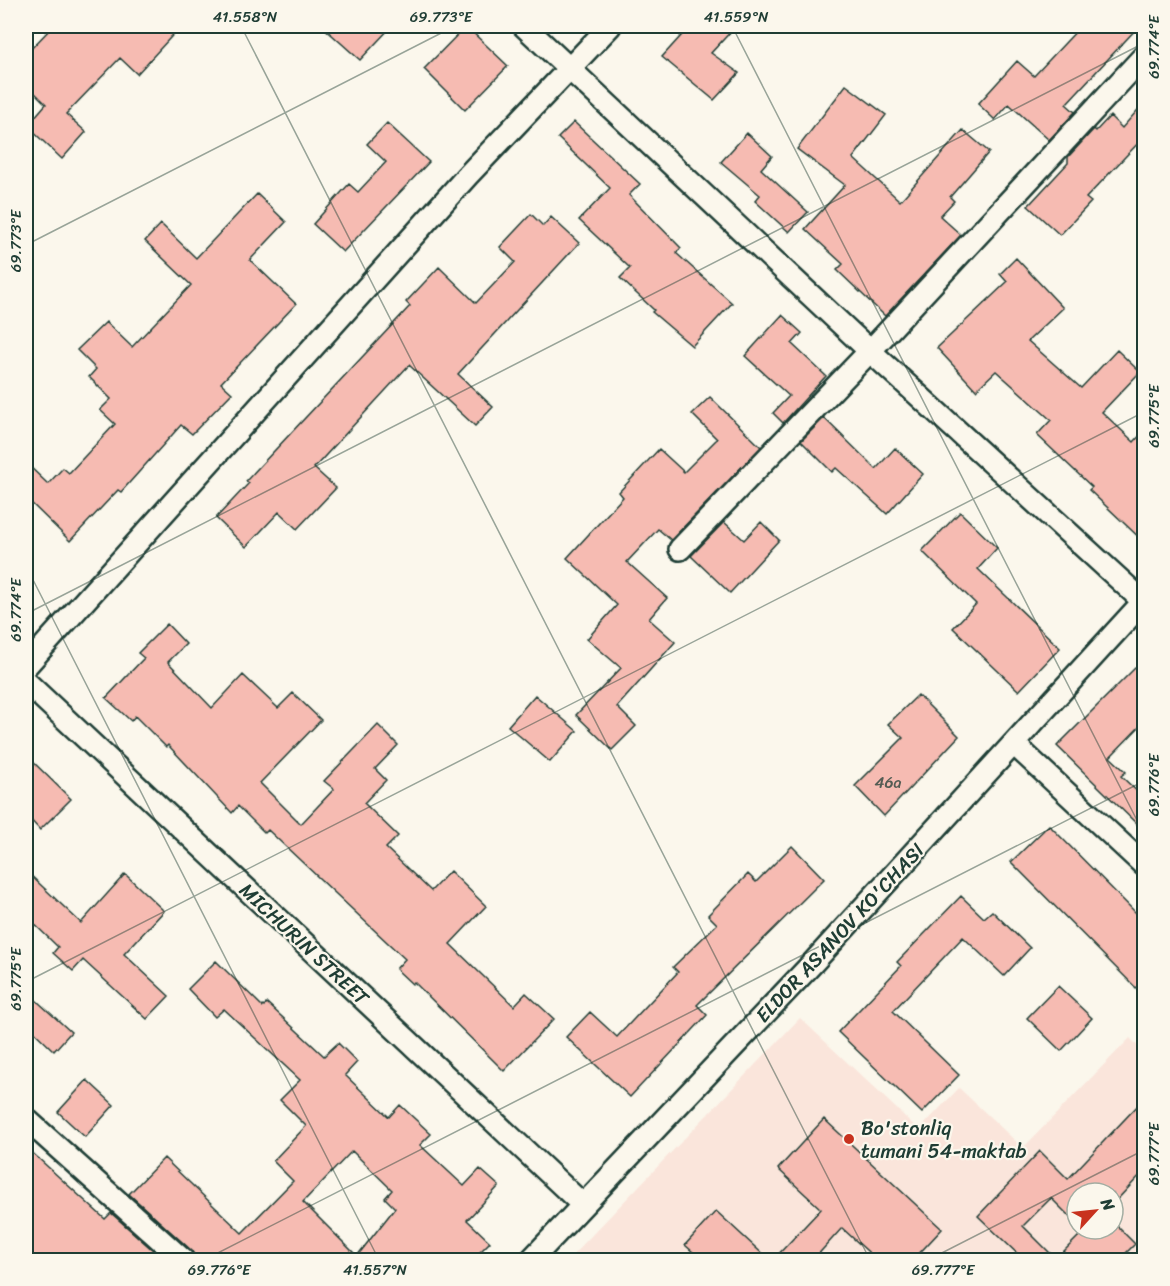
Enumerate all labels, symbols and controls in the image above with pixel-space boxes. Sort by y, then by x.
text: 41.558°N [213,4,278,30]
text: 69.773°E [410,4,474,30]
text: 41.559°N [704,4,769,30]
text: 69.774°E [1141,14,1167,79]
text: 69.773°E [3,208,29,272]
text: 69.775°E [1141,383,1167,448]
text: 69.774°E [3,577,29,642]
text: 69.776°E [1141,752,1167,816]
house number: 46a [874,768,902,797]
street label: ELDOR ASANOV KO'CHASI [747,835,933,1031]
street label: MICHURIN STREET [231,874,378,1015]
text: 69.775°E [3,946,29,1011]
place label: Bo'stonliq tumani 54-maktab [861,1111,1027,1169]
text: 69.777°E [1141,1121,1167,1185]
marker: Bo'stonliq tumani 54-maktab [842,1132,856,1146]
north arrow [1065,1181,1125,1241]
text: N [1092,1192,1124,1217]
text: 69.776°E [188,1257,252,1283]
text: 41.557°N [343,1257,408,1283]
text: 69.777°E [912,1257,976,1283]

